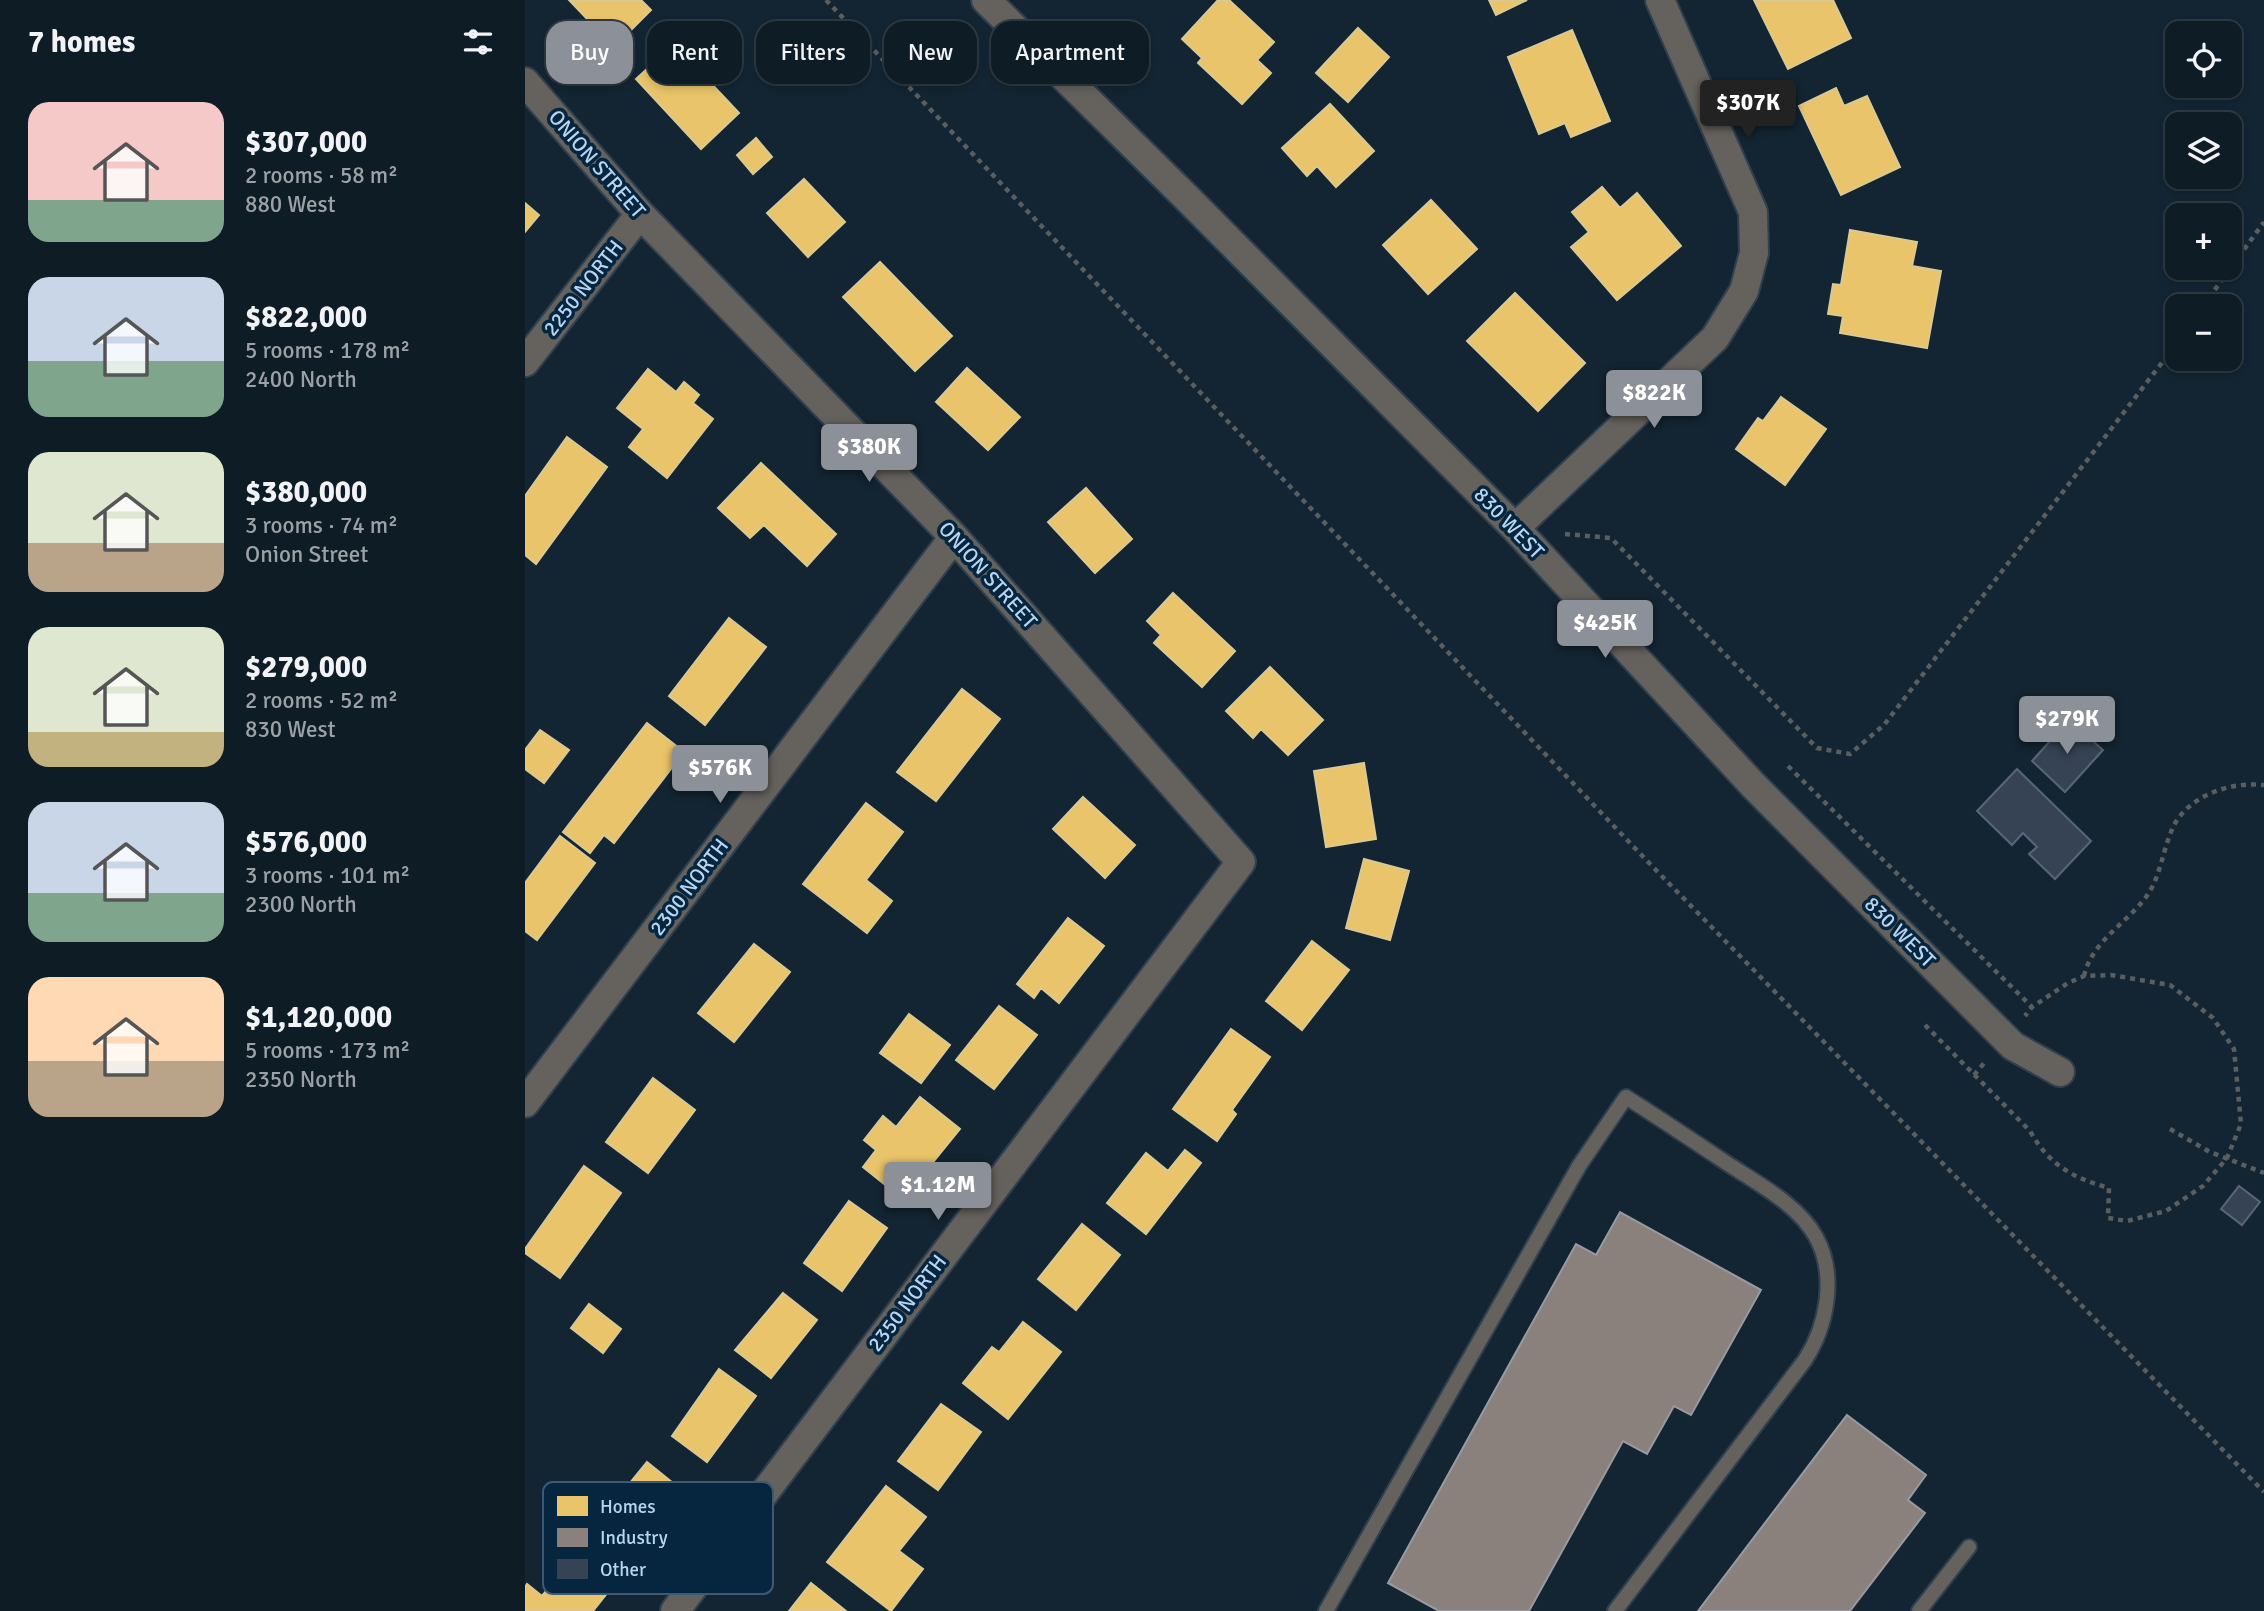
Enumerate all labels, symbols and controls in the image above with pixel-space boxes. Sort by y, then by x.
chip: Buy [546,21,633,84]
chip: Rent [647,21,742,84]
chip: Filters [756,21,870,84]
chip: New [884,21,977,84]
chip: Apartment [991,21,1149,84]
map controls [2165,21,2242,371]
button: locate [2165,21,2242,98]
icon: filters [459,23,497,61]
text: 7 homes [28,24,135,61]
pin: $307K [1699,80,1797,140]
text: $307K [1716,88,1780,117]
street label: ONION STREET [543,104,652,224]
button: layers [2165,112,2242,189]
text: $307,000 [245,124,367,161]
icon: home [84,130,168,214]
text: 2 rooms · 58 m² [245,161,398,190]
text: 880 West [245,190,336,219]
button: + [2165,203,2242,280]
street label: 2250 NORTH [537,235,629,341]
button: − [2165,294,2242,371]
text: $822,000 [245,299,367,336]
icon: home [84,305,168,389]
text: 5 rooms · 178 m² [245,336,410,365]
text: 2400 North [245,365,357,394]
pin: $822K [1605,370,1703,430]
text: $822K [1622,378,1686,407]
pin: $380K [820,424,918,484]
text: $380K [837,432,901,461]
text: $380,000 [245,474,367,511]
icon: home [84,480,168,564]
street label: 830 WEST [1468,482,1550,565]
text: 3 rooms · 74 m² [245,511,398,540]
street label: ONION STREET [933,516,1043,634]
text: Onion Street [245,540,368,569]
pin: $425K [1556,600,1654,660]
text: $425K [1573,608,1637,637]
text: $279,000 [245,649,367,686]
icon: home [84,655,168,739]
text: 2 rooms · 52 m² [245,686,398,715]
pin: $279K [2018,696,2116,756]
text: $279K [2035,704,2099,733]
text: 830 West [245,715,336,744]
pin: $576K [671,746,769,805]
text: $576K [688,753,752,782]
text: $576,000 [245,824,367,861]
icon: home [84,830,168,914]
street label: 2300 NORTH [644,833,734,941]
text: 3 rooms · 101 m² [245,861,410,890]
text: 2300 North [245,890,357,919]
street label: 830 WEST [1859,891,1941,973]
text: $1,120,000 [245,999,392,1036]
icon: home [84,1005,168,1089]
text: 5 rooms · 173 m² [245,1036,410,1065]
text: 2350 North [245,1065,357,1094]
pin: $1.12M [881,1162,995,1222]
text: $1.12M [900,1170,976,1199]
street label: 2350 NORTH [862,1249,952,1357]
legend [543,1482,773,1594]
text: Homes [600,1495,656,1519]
text: Industry [600,1526,668,1550]
text: Other [600,1558,646,1582]

